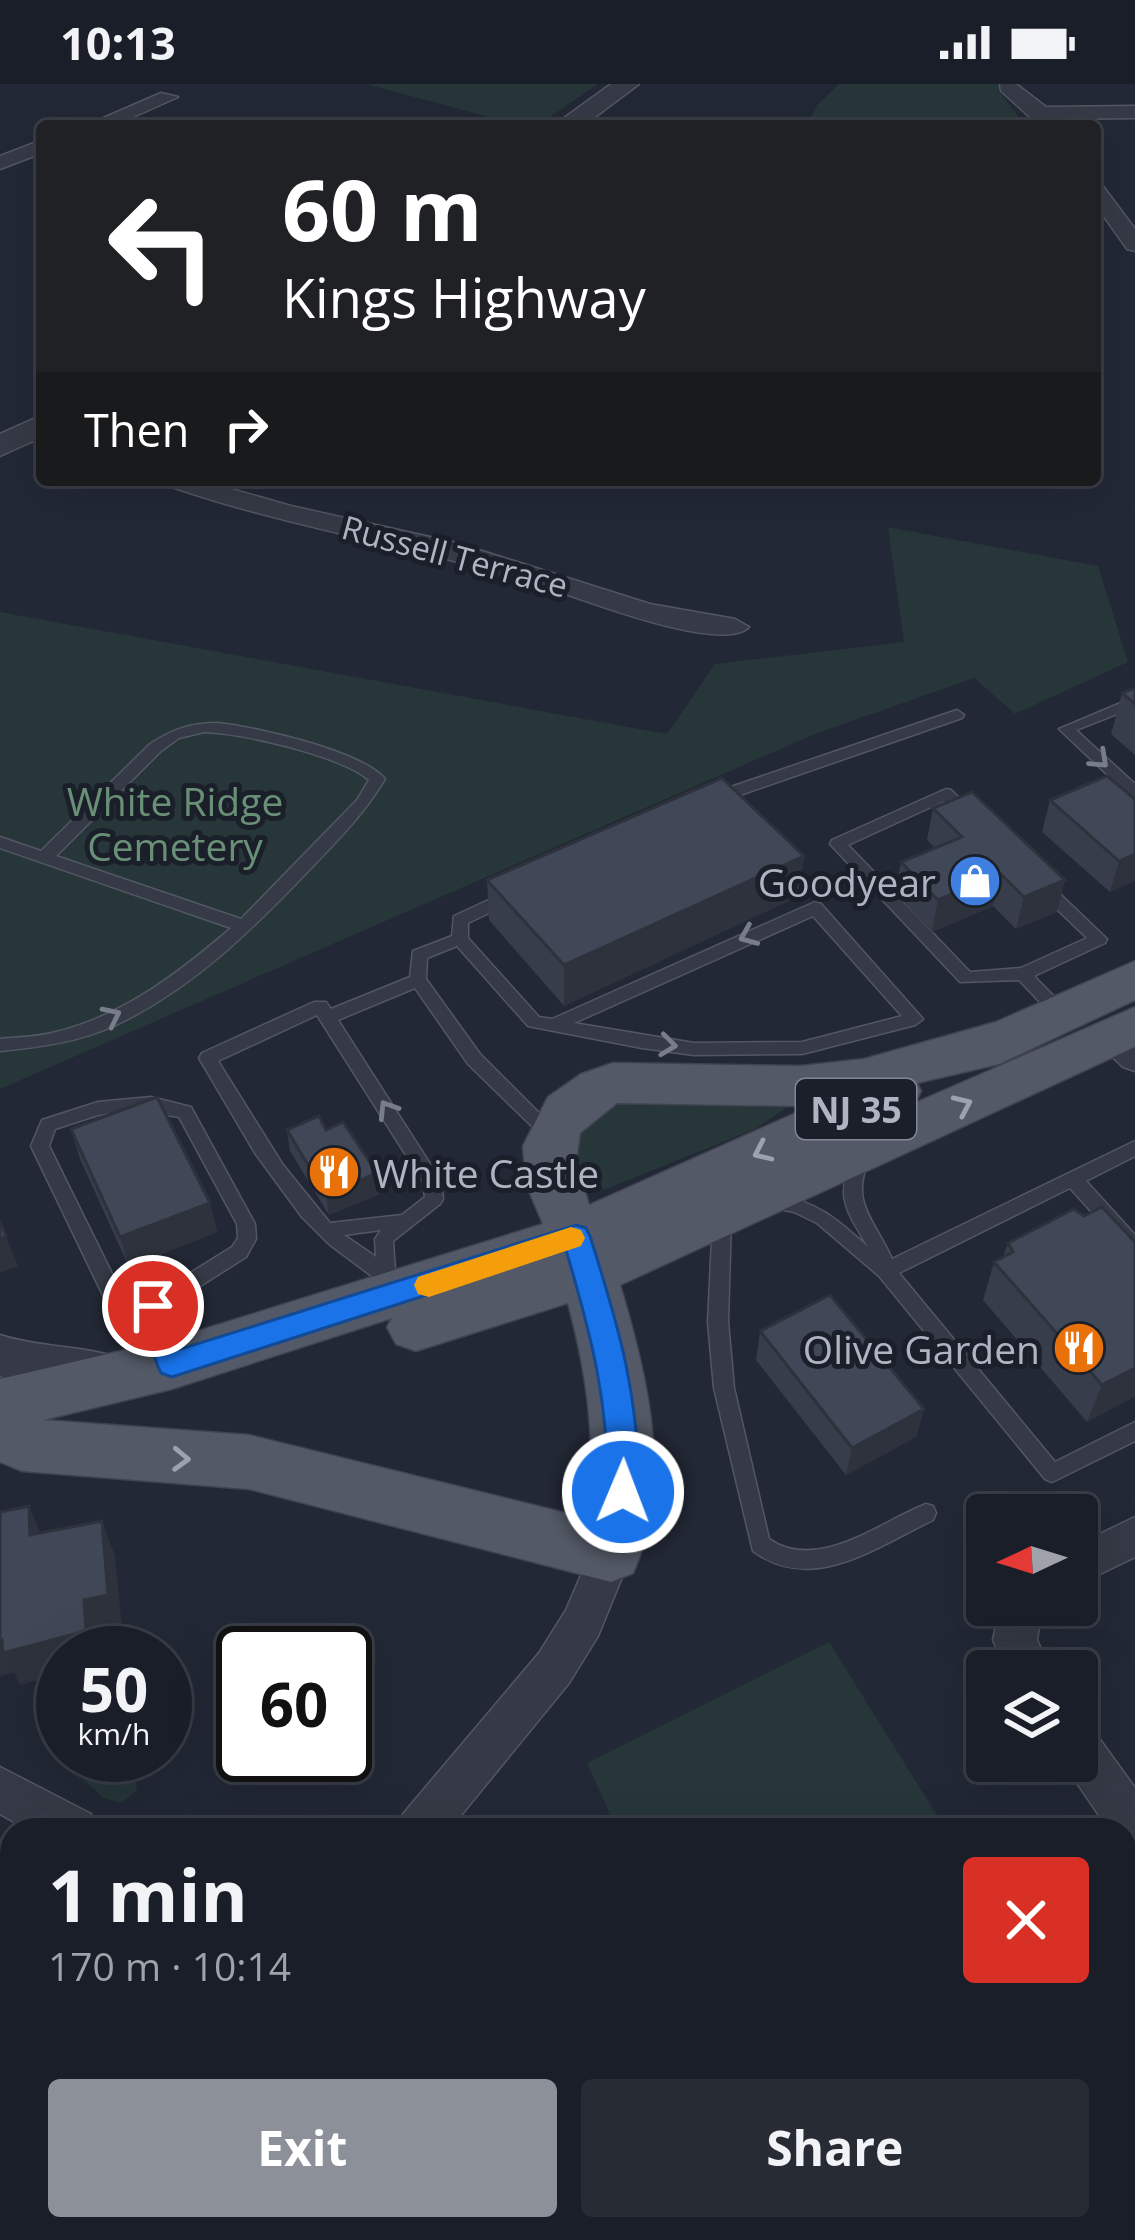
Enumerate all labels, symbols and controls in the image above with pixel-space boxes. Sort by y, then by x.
text: 10:13 [60,12,176,73]
text: 60 m [282,151,482,266]
icon: left [84,168,240,324]
text: Kings Highway [282,260,646,334]
icon: right [213,396,279,462]
text: Then [84,399,189,460]
street label: Russell Terrace [337,504,573,608]
one-way arrow [1087,746,1108,768]
park label: White Ridge Cemetery [67,774,283,872]
shop icon: Goodyear [947,853,1003,909]
place label: Goodyear [758,855,936,908]
one-way arrow [738,922,759,946]
one-way arrow [100,1007,121,1031]
one-way arrow [658,1032,678,1058]
road number: NJ 35 [796,1079,916,1139]
one-way arrow [951,1095,972,1119]
one-way arrow [379,1100,401,1122]
one-way arrow [753,1138,774,1162]
restaurant icon: White Castle [306,1144,362,1200]
place label: White Castle [373,1146,599,1199]
pin [102,1255,204,1357]
icon: arrive [120,1273,186,1339]
restaurant icon: Olive Garden [1051,1320,1107,1376]
place label: Olive Garden [803,1322,1040,1375]
position arrow [560,1429,686,1555]
one-way arrow [172,1446,191,1472]
north arrow [966,1494,1098,1626]
map controls [966,1494,1098,1782]
speed limit sign: 60 [216,1626,372,1782]
text: 50 [80,1648,148,1730]
button: layers [966,1650,1098,1782]
text: km/h [78,1713,150,1754]
text: 1 min [48,1845,248,1943]
button: close [963,1857,1089,1983]
text: 170 m · 10:14 [48,1939,291,1992]
button: Exit [48,2079,557,2217]
button: Share [581,2079,1089,2217]

